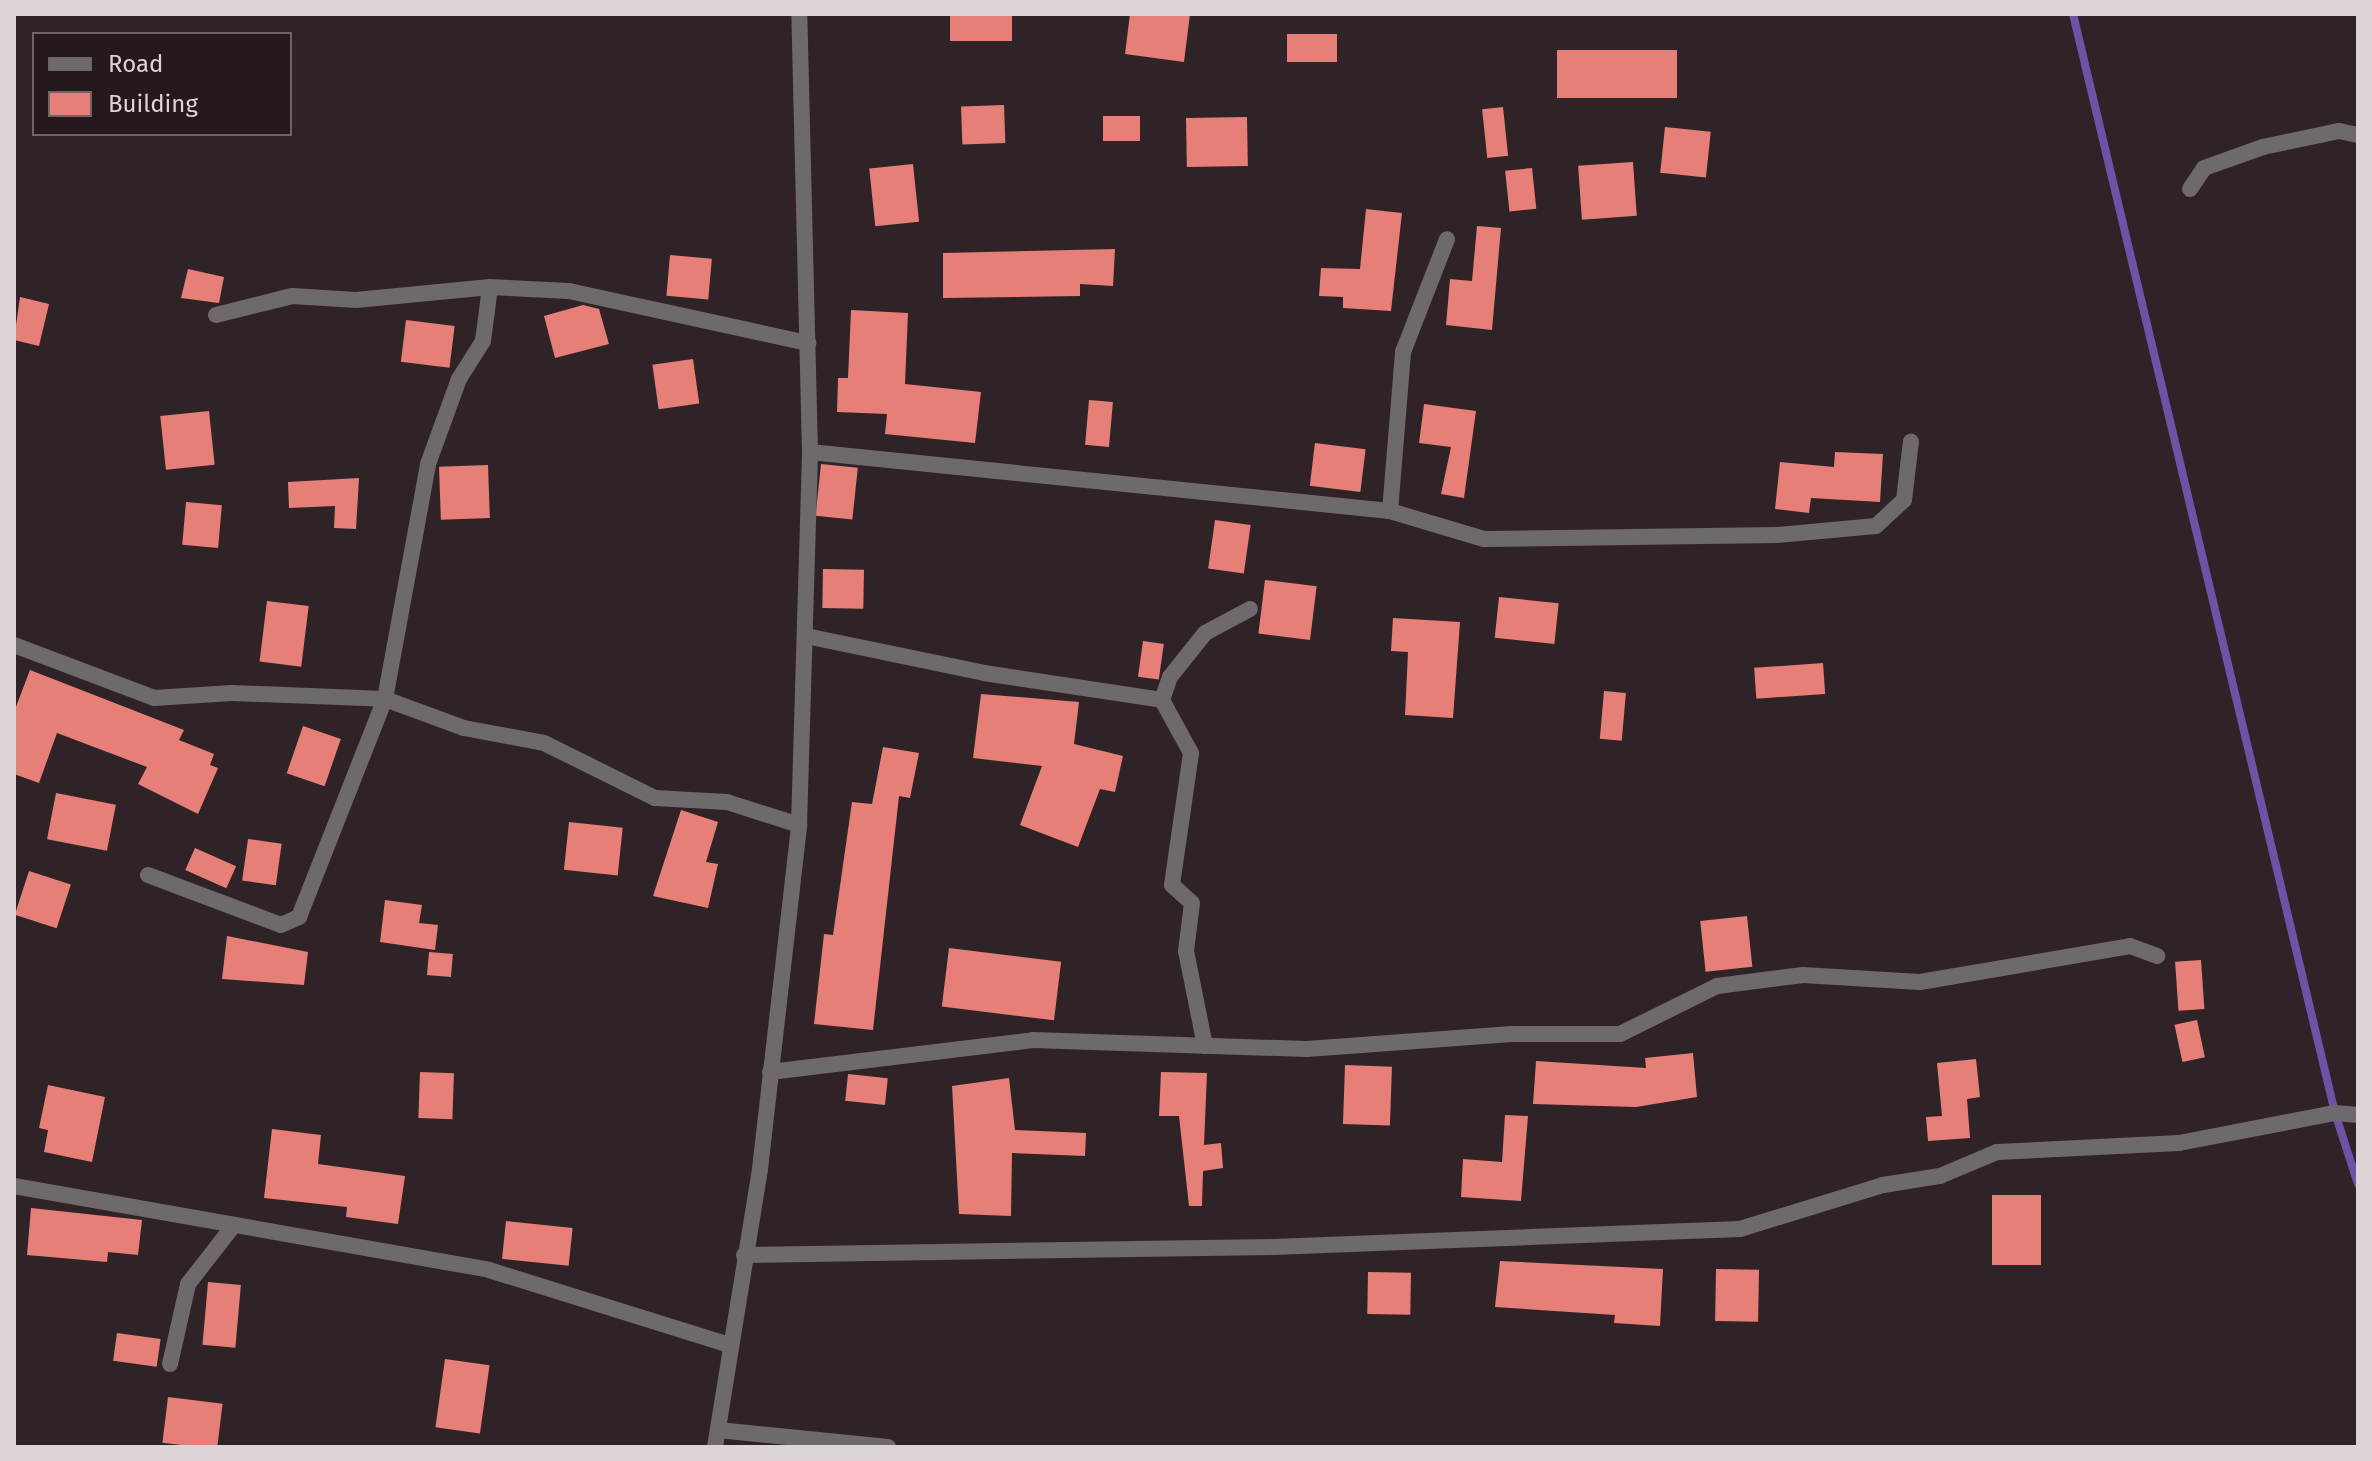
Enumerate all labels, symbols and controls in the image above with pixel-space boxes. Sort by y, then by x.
legend [32,32,292,136]
text: Road [108,50,163,78]
text: Building [108,90,198,118]

